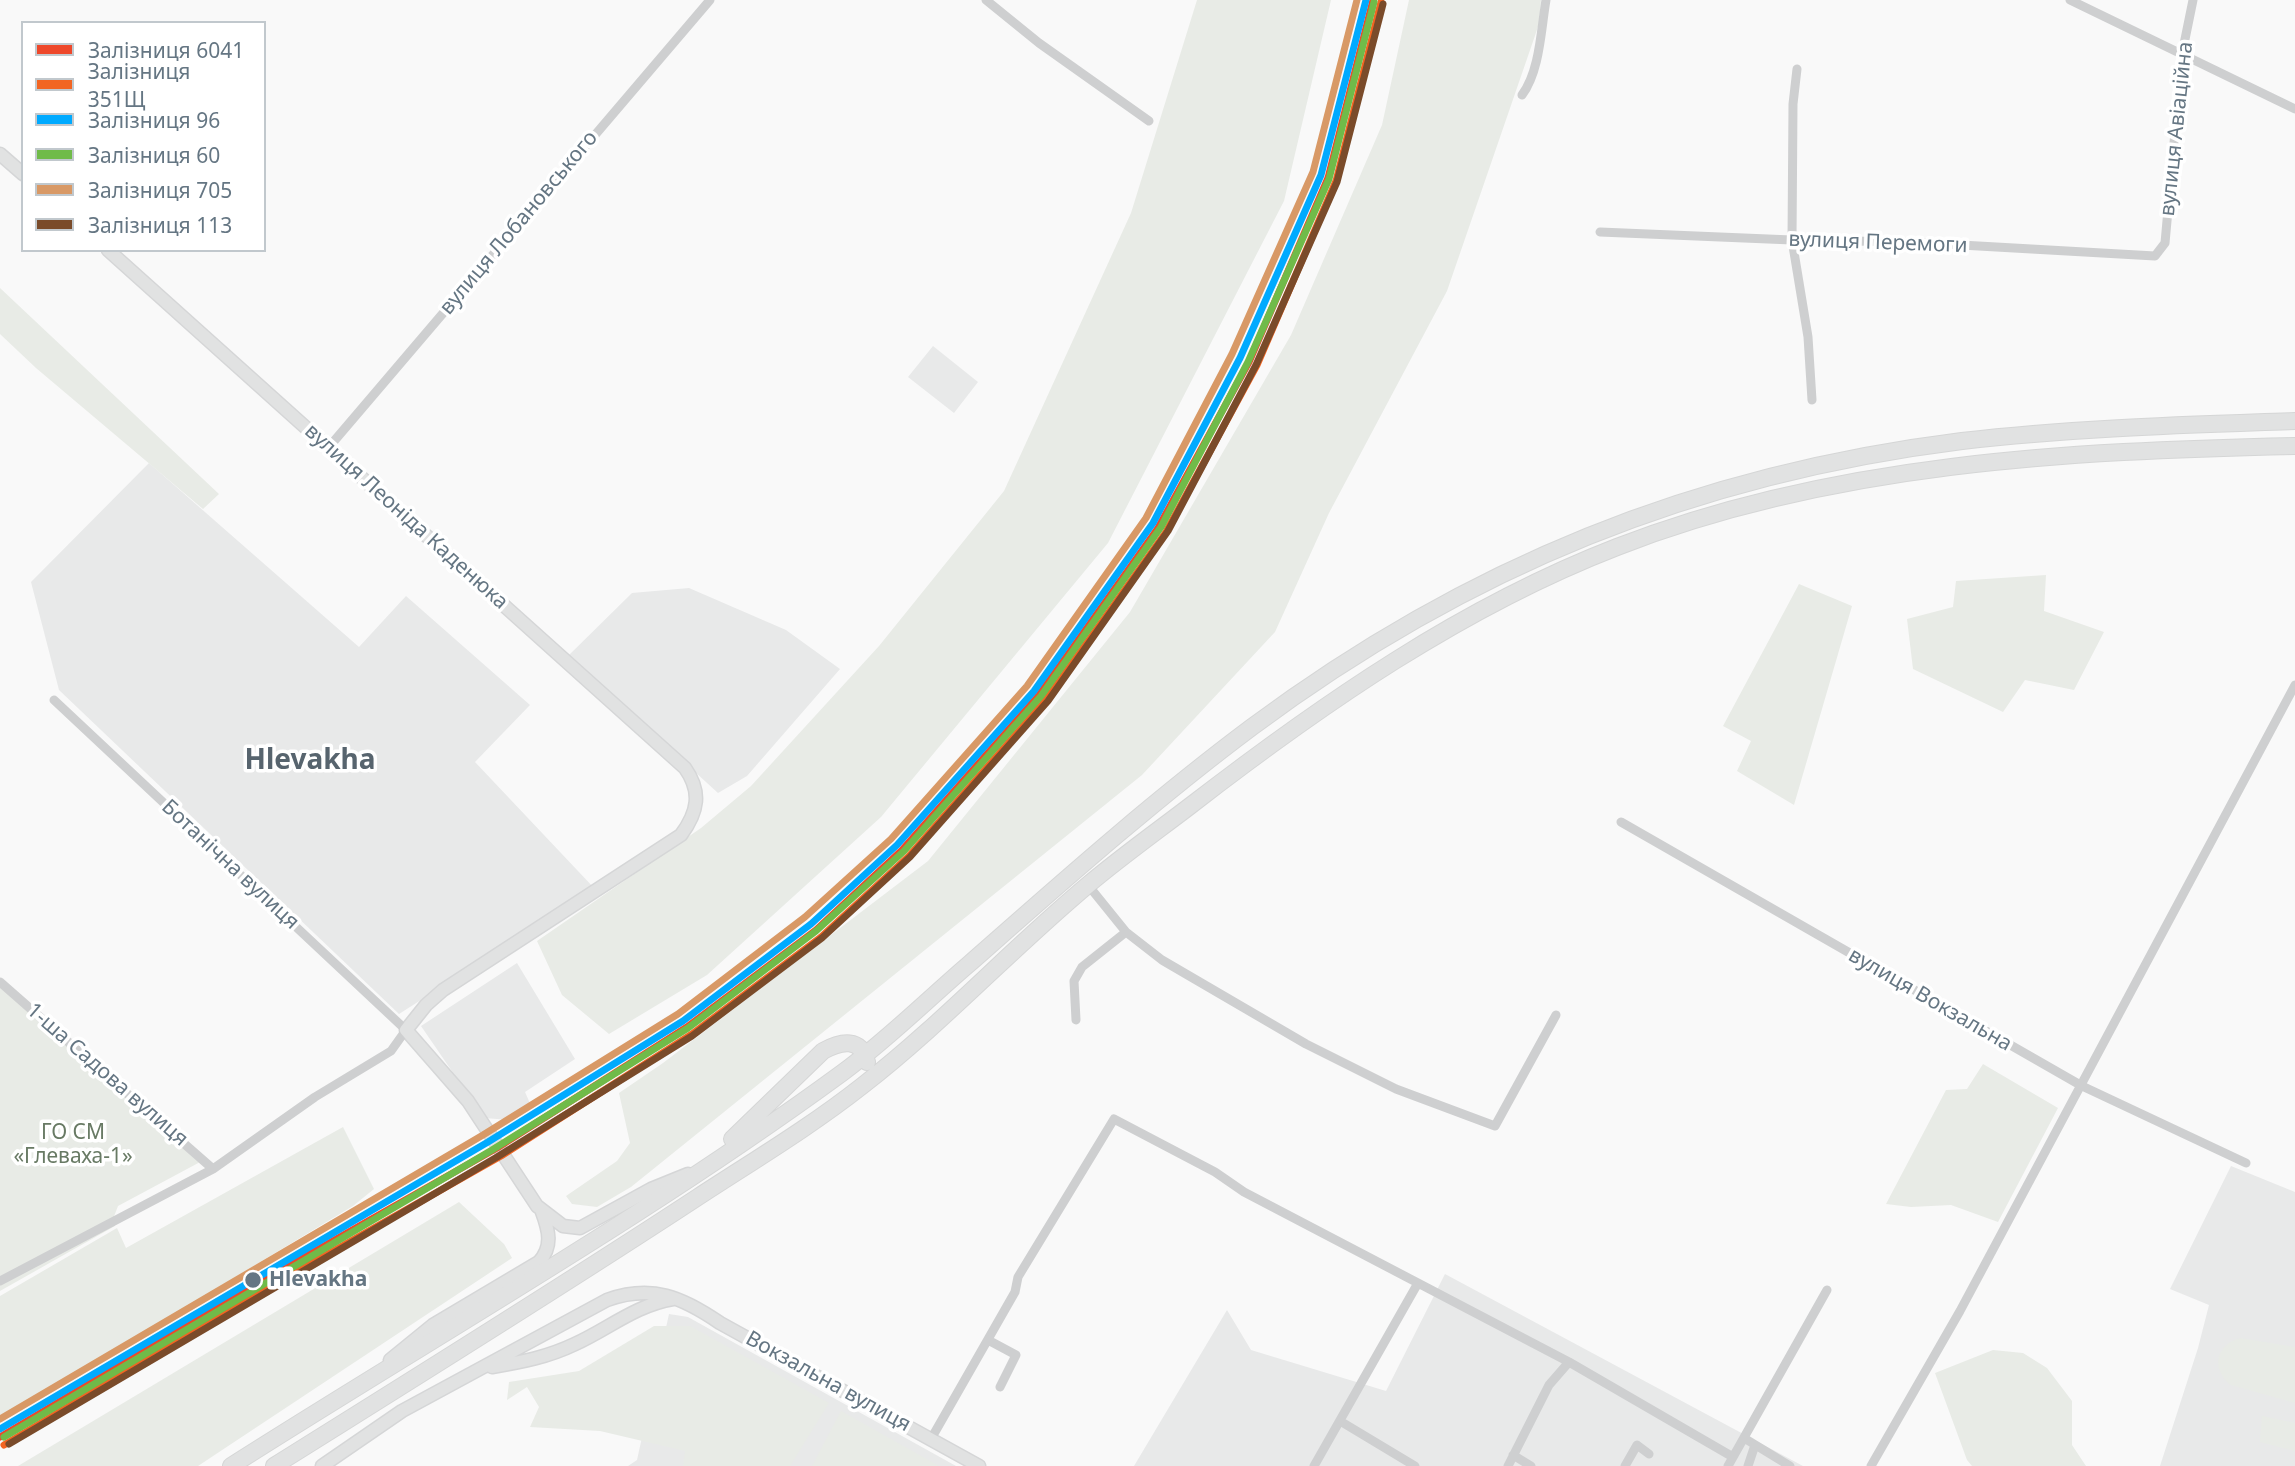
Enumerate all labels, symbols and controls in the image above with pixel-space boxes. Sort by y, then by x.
legend [21,21,266,252]
text: Залізниця 6041 [88,36,244,64]
street label: вулиця Авіаційна [2155,41,2199,217]
text: Залізниця 351Щ [88,57,190,113]
text: Залізниця 96 [88,106,220,134]
street label: вулиця Лобановського [435,126,603,320]
text: Залізниця 60 [88,141,220,169]
text: Залізниця 705 [88,176,232,204]
text: Залізниця 113 [88,211,232,239]
street label: вулиця Перемоги [1788,227,1968,259]
street label: вулиця Леоніда Каденюка [299,419,513,615]
district label: Hlevakha [244,744,376,778]
street label: Ботанічна вулиця [156,795,304,935]
street label: вулиця Вокзальна [1844,943,2016,1057]
street label: 1-ша Садова вулиця [21,998,193,1152]
park label: ГО СМ «Глеваха-1» [13,1120,133,1170]
place label: Hlevakha [269,1267,367,1293]
marker: Hlevakha [243,1270,263,1290]
street label: Вокзальна вулиця [741,1326,915,1438]

